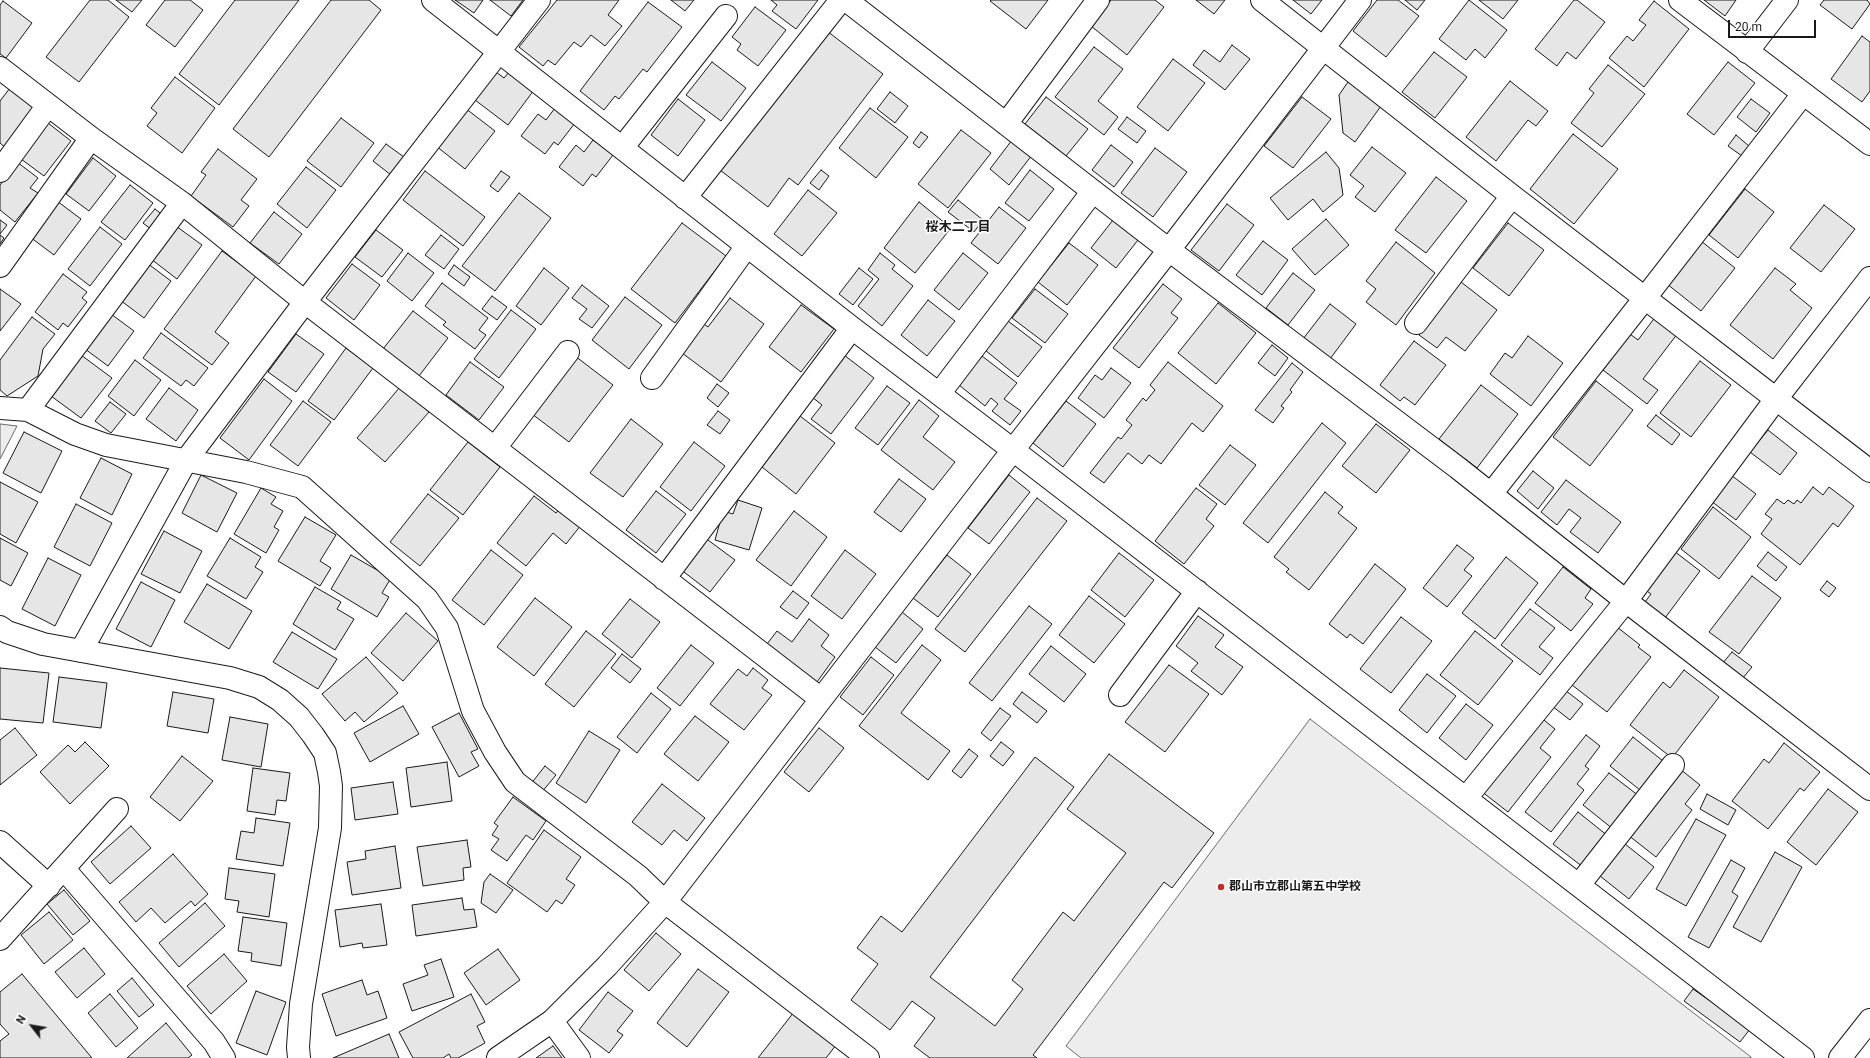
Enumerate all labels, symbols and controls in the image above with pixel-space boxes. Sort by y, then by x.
scale bar [1730,12,1818,38]
text: 20 m [1735,20,1762,34]
district label: 桜木二丁目 [926,220,990,236]
place label: 郡山市立郡山第五中学校 [1229,880,1361,894]
marker: 郡山市立郡山第五中学校 [1216,882,1226,892]
north arrow [12,1006,52,1046]
text: N [14,1013,29,1026]

